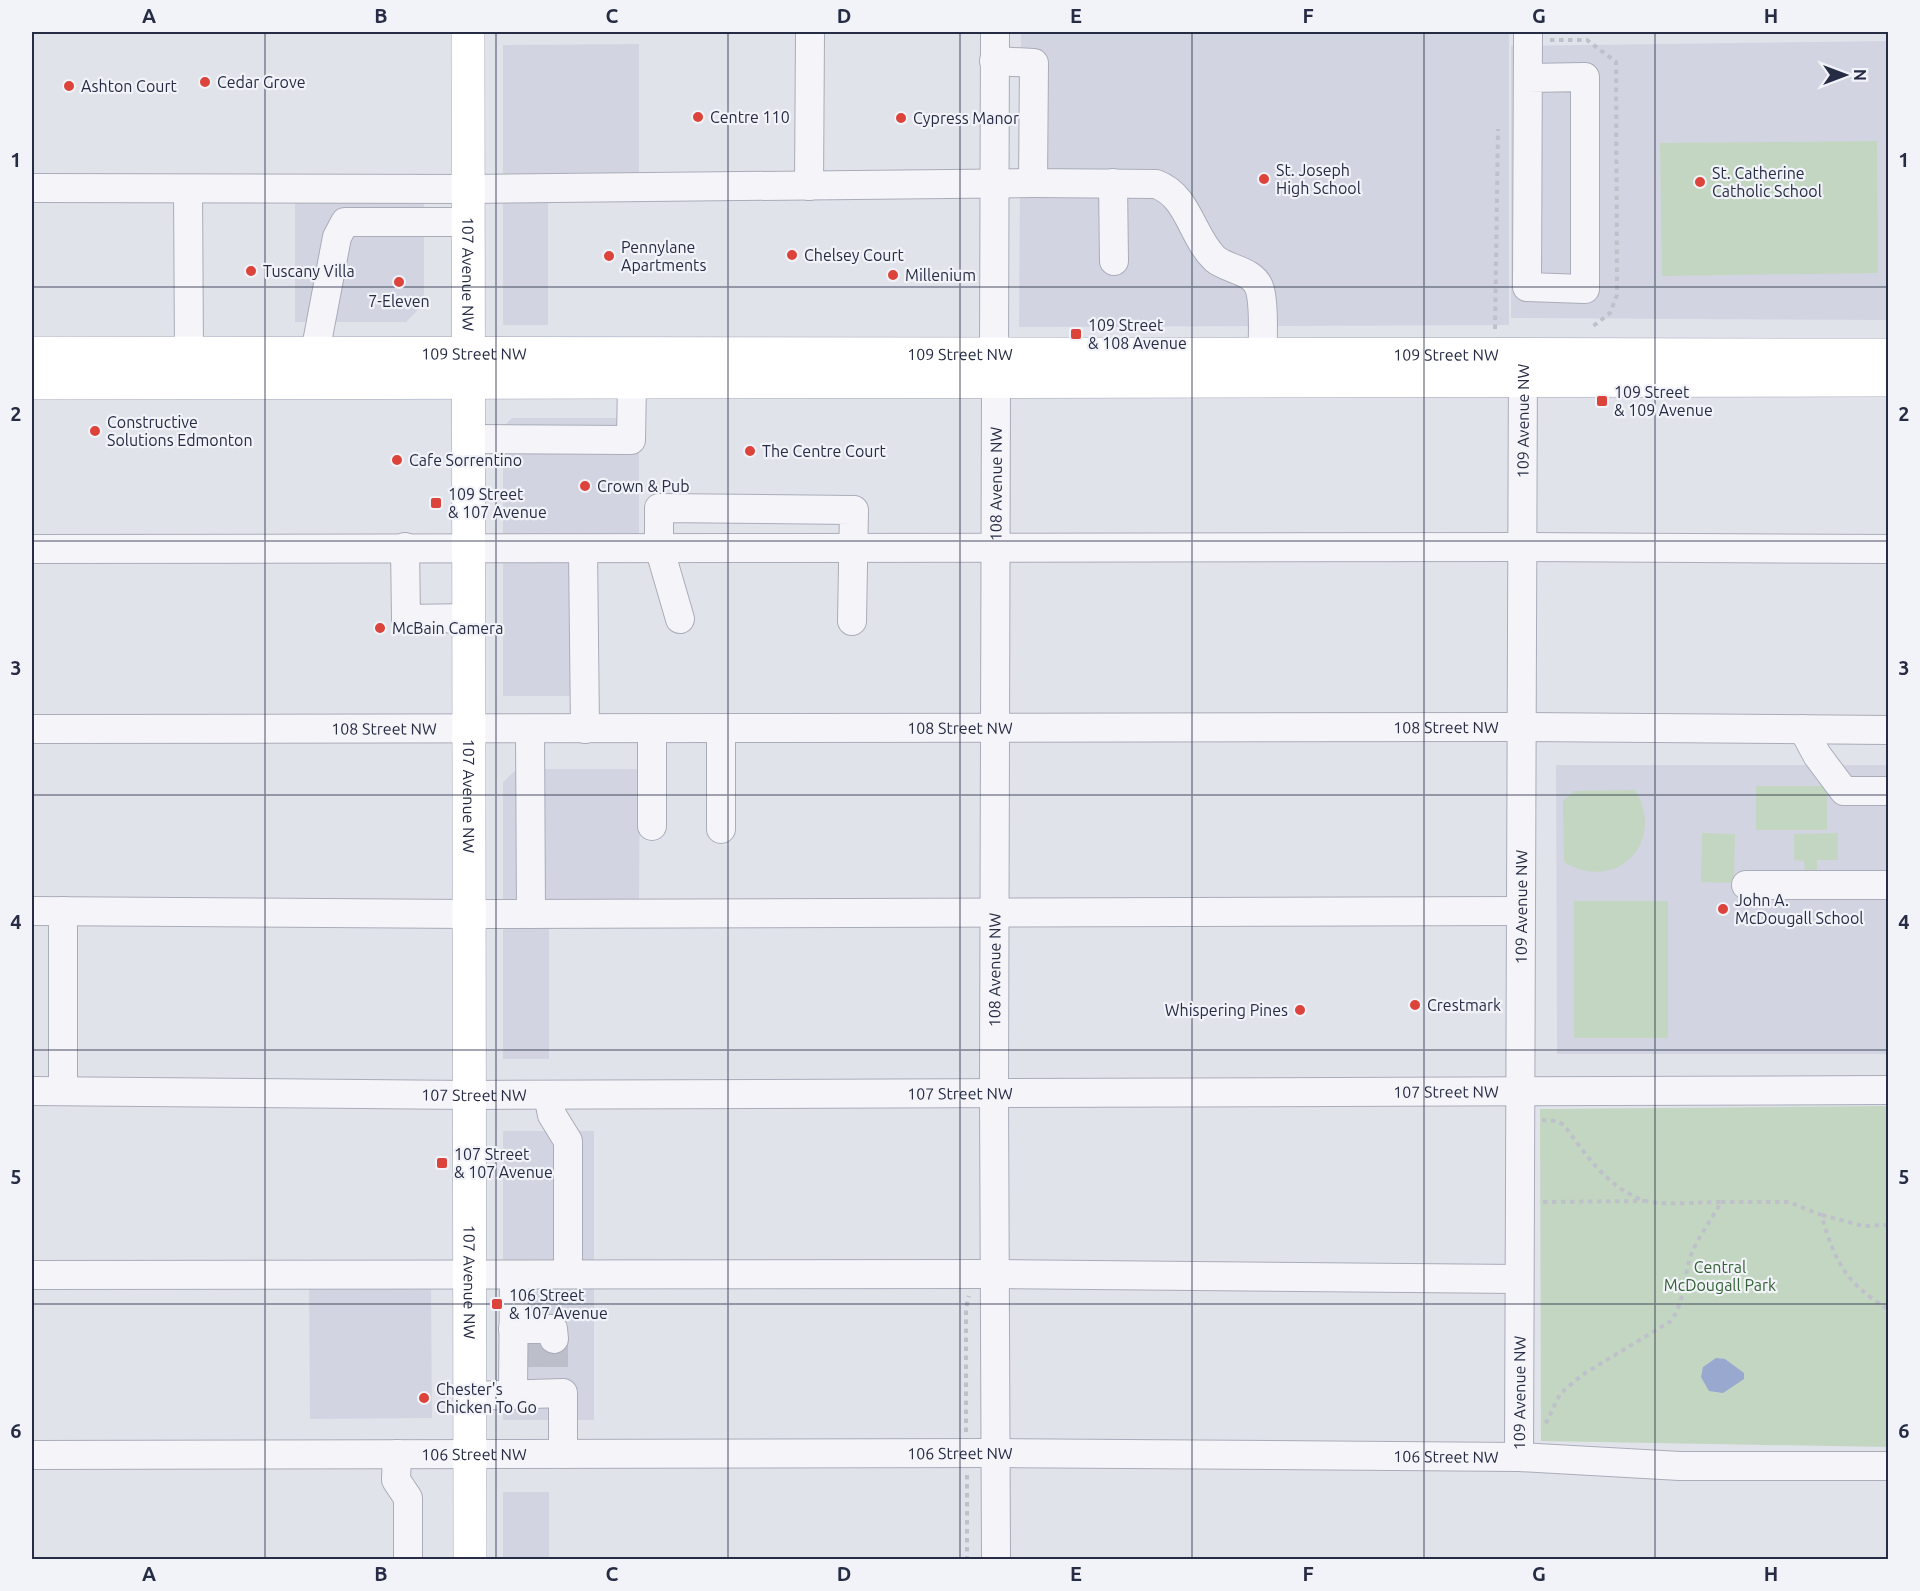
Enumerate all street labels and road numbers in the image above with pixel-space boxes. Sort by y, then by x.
street label: 107 Avenue NW [459,217,477,332]
street label: 109 Street NW [421,344,527,363]
street label: 109 Street NW [907,345,1013,363]
street label: 109 Street NW [1393,345,1499,364]
street label: 109 Avenue NW [1514,363,1532,478]
street label: 108 Avenue NW [987,426,1005,541]
street label: 108 Street NW [1393,718,1499,736]
street label: 108 Street NW [331,719,437,738]
street label: 108 Street NW [907,719,1013,737]
street label: 107 Avenue NW [460,739,478,854]
street label: 109 Avenue NW [1512,849,1530,964]
street label: 108 Avenue NW [985,912,1004,1027]
street label: 107 Street NW [1393,1082,1499,1101]
street label: 107 Street NW [907,1084,1013,1102]
street label: 107 Street NW [421,1086,527,1104]
street label: 107 Avenue NW [461,1225,479,1340]
street label: 109 Avenue NW [1510,1335,1528,1450]
street label: 106 Street NW [907,1444,1013,1462]
street label: 106 Street NW [421,1445,527,1463]
street label: 106 Street NW [1393,1447,1499,1466]

